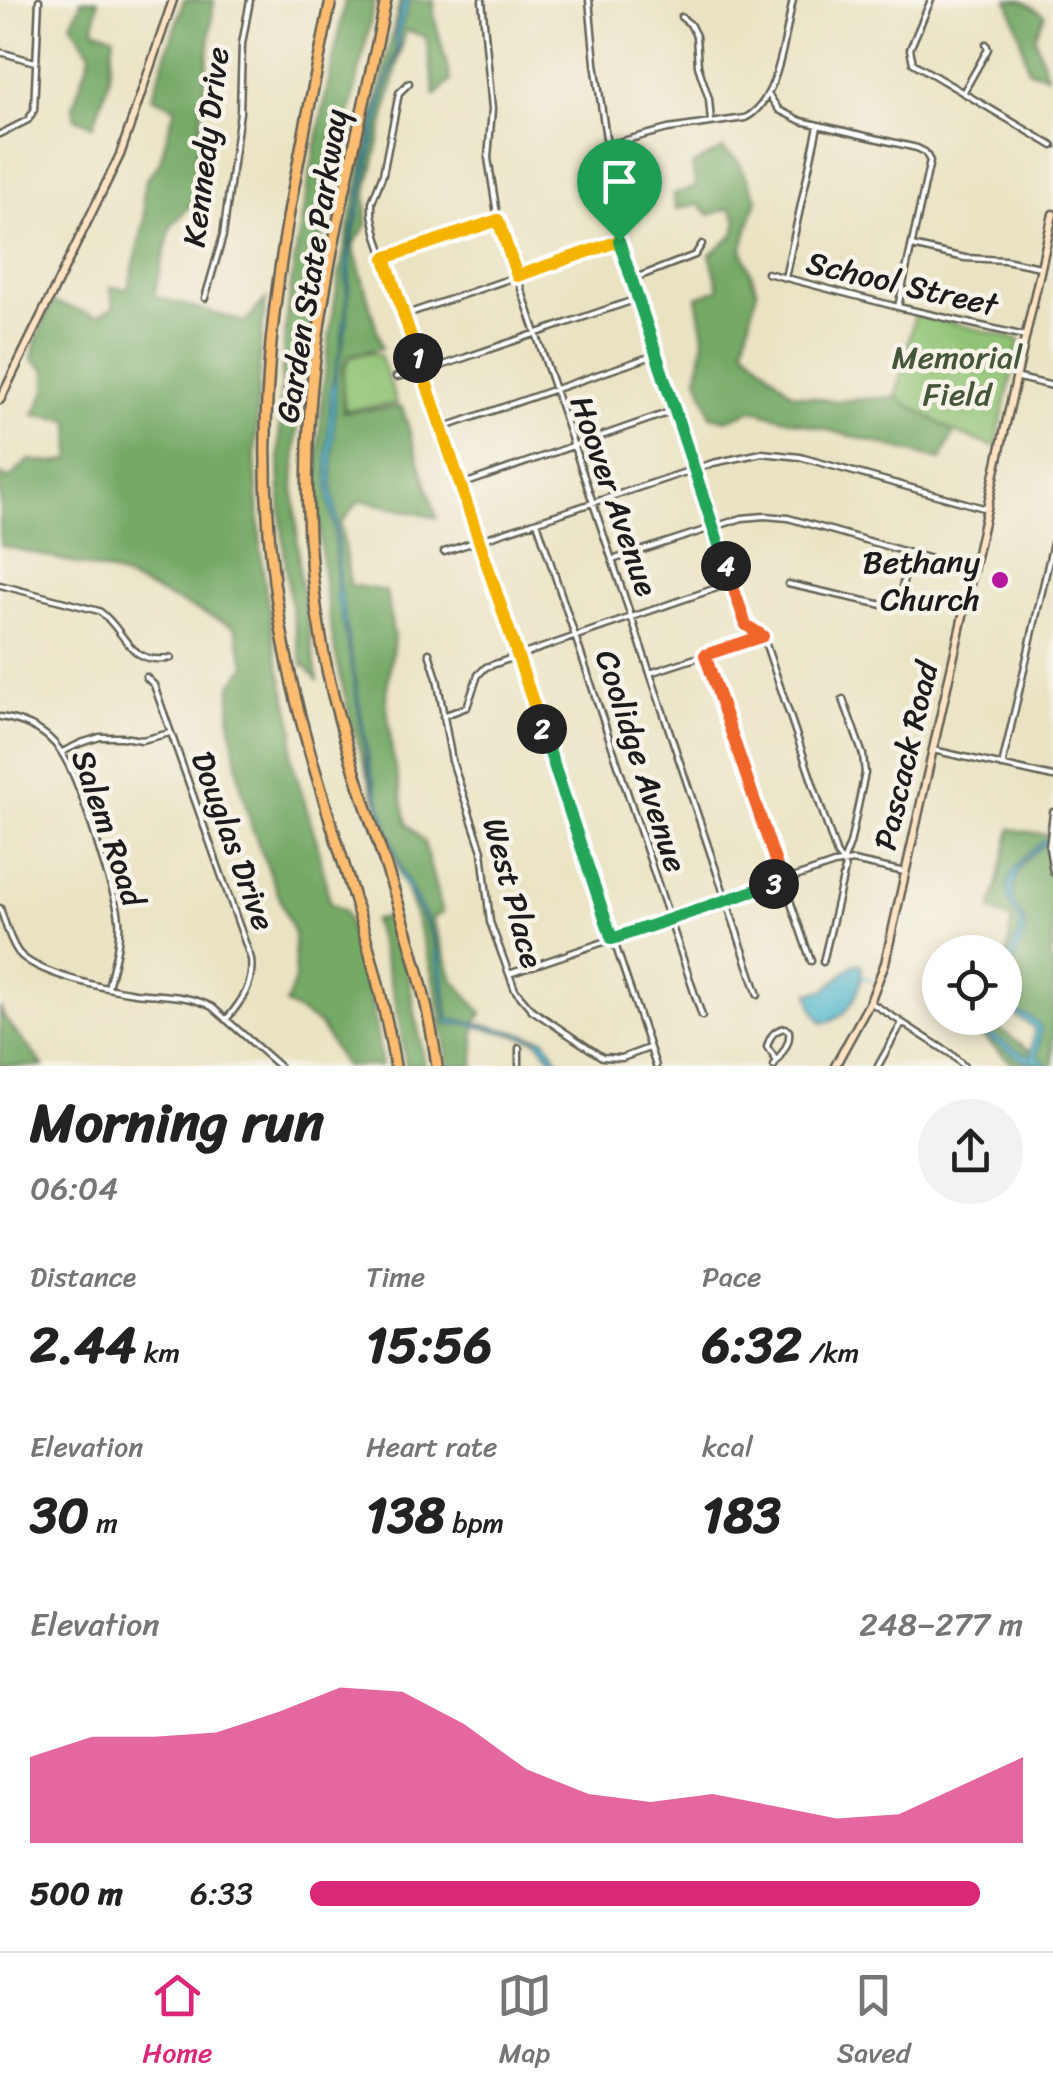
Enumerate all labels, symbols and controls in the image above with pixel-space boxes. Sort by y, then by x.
street label: Kennedy Drive [165,44,247,250]
street label: Garden State Parkway [259,105,365,427]
pin [577,139,662,242]
icon: arrive [592,154,647,209]
street label: School Street [801,234,1004,334]
park label: Memorial Field [892,329,1023,423]
pin: 1 [393,333,443,383]
text: 1 [412,333,424,382]
street label: Hoover Avenue [553,388,675,604]
place label: Bethany Church [863,534,980,628]
pin: 4 [701,541,751,591]
text: 4 [717,541,735,590]
marker: Bethany Church [989,569,1011,591]
street label: Coolidge Avenue [578,642,704,880]
street label: Pascack Road [857,654,956,856]
pin: 2 [517,704,567,754]
text: 2 [534,704,550,753]
street label: Salem Road [55,742,162,916]
street label: Douglas Drive [174,743,292,939]
street label: West Place [466,811,560,975]
pin: 3 [749,859,799,909]
text: 3 [766,859,782,908]
map controls [922,935,1022,1035]
button: locate [922,935,1022,1035]
text: Morning run [30,1074,324,1171]
button: share [918,1099,1023,1204]
text: 06:04 [30,1160,118,1217]
text: Distance [30,1252,136,1301]
text: Time [366,1252,425,1301]
text: Pace [702,1252,761,1301]
text: 2.44 [30,1301,136,1390]
text: 15:56 [366,1301,492,1390]
text: 6:32 [702,1301,802,1390]
text: km [136,1328,180,1377]
text: /km [802,1328,859,1377]
text: Elevation [30,1422,143,1471]
text: Heart rate [366,1422,497,1471]
text: kcal [702,1422,753,1471]
text: 30 [30,1471,89,1560]
text: 138 [366,1471,445,1560]
text: 183 [702,1471,781,1560]
text: m [89,1498,118,1547]
text: bpm [445,1498,504,1547]
text: Elevation [30,1596,160,1653]
text: 248–277 m [859,1596,1023,1653]
text: 500 m [30,1865,123,1922]
text: 6:33 [190,1865,253,1922]
tab: Home [142,1968,212,2077]
tab: Map [497,1968,552,2077]
tab: Saved [837,1968,911,2077]

